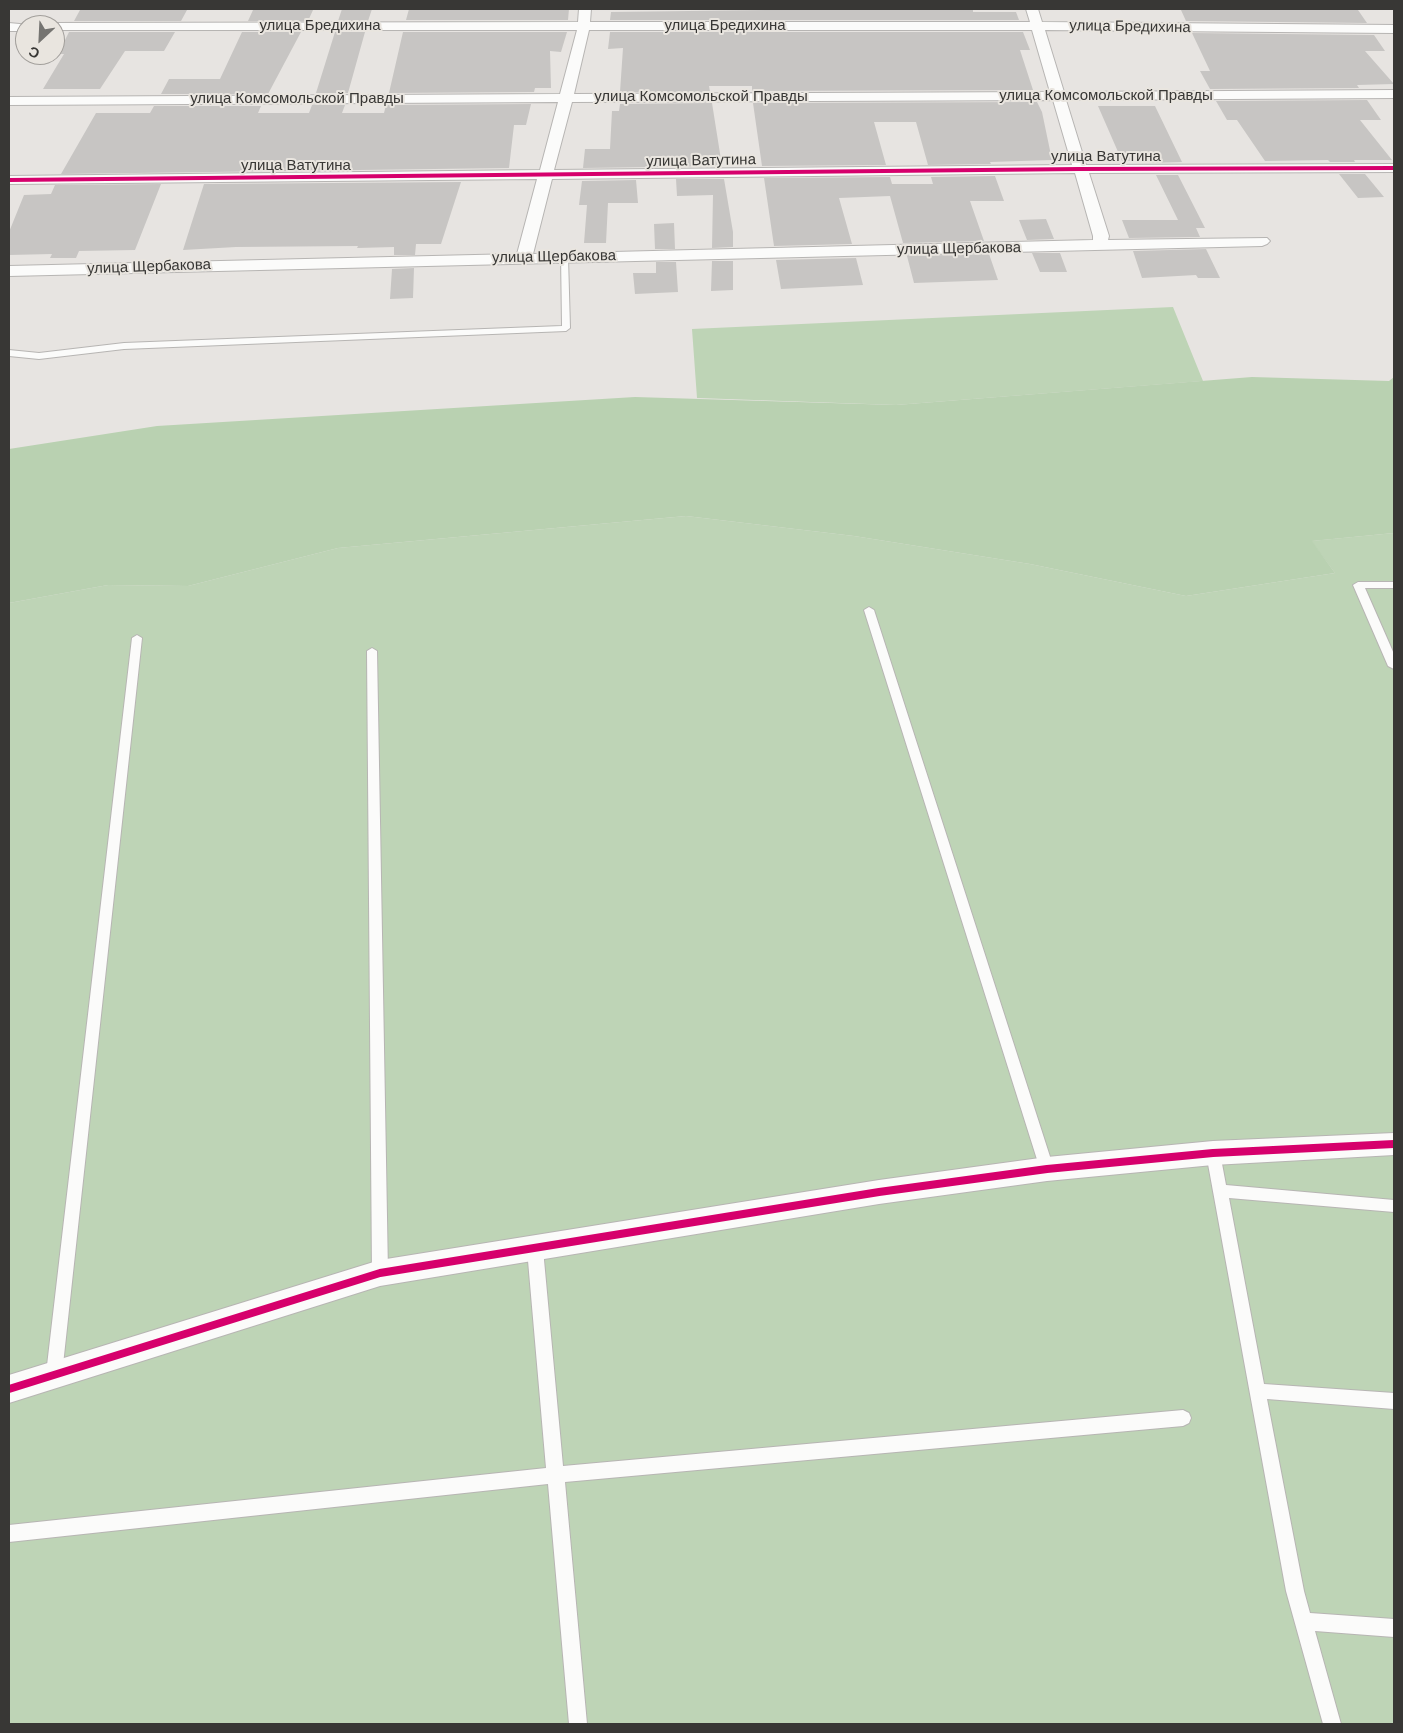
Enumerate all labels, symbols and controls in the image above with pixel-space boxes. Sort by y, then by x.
north arrow [15,15,65,65]
street label: улица Бредихина [259,17,381,35]
street label: улица Бредихина [664,17,786,35]
street label: улица Бредихина [1069,17,1191,37]
text: С [26,43,42,62]
street label: улица Комсомольской Правды [999,87,1213,105]
street label: улица Комсомольской Правды [594,88,808,106]
street label: улица Комсомольской Правды [190,90,404,108]
street label: улица Ватутина [1051,148,1161,166]
street label: улица Ватутина [646,151,756,171]
street label: улица Ватутина [241,157,351,175]
street label: улица Щербакова [897,239,1021,259]
street label: улица Щербакова [492,247,616,267]
street label: улица Щербакова [87,256,211,278]

